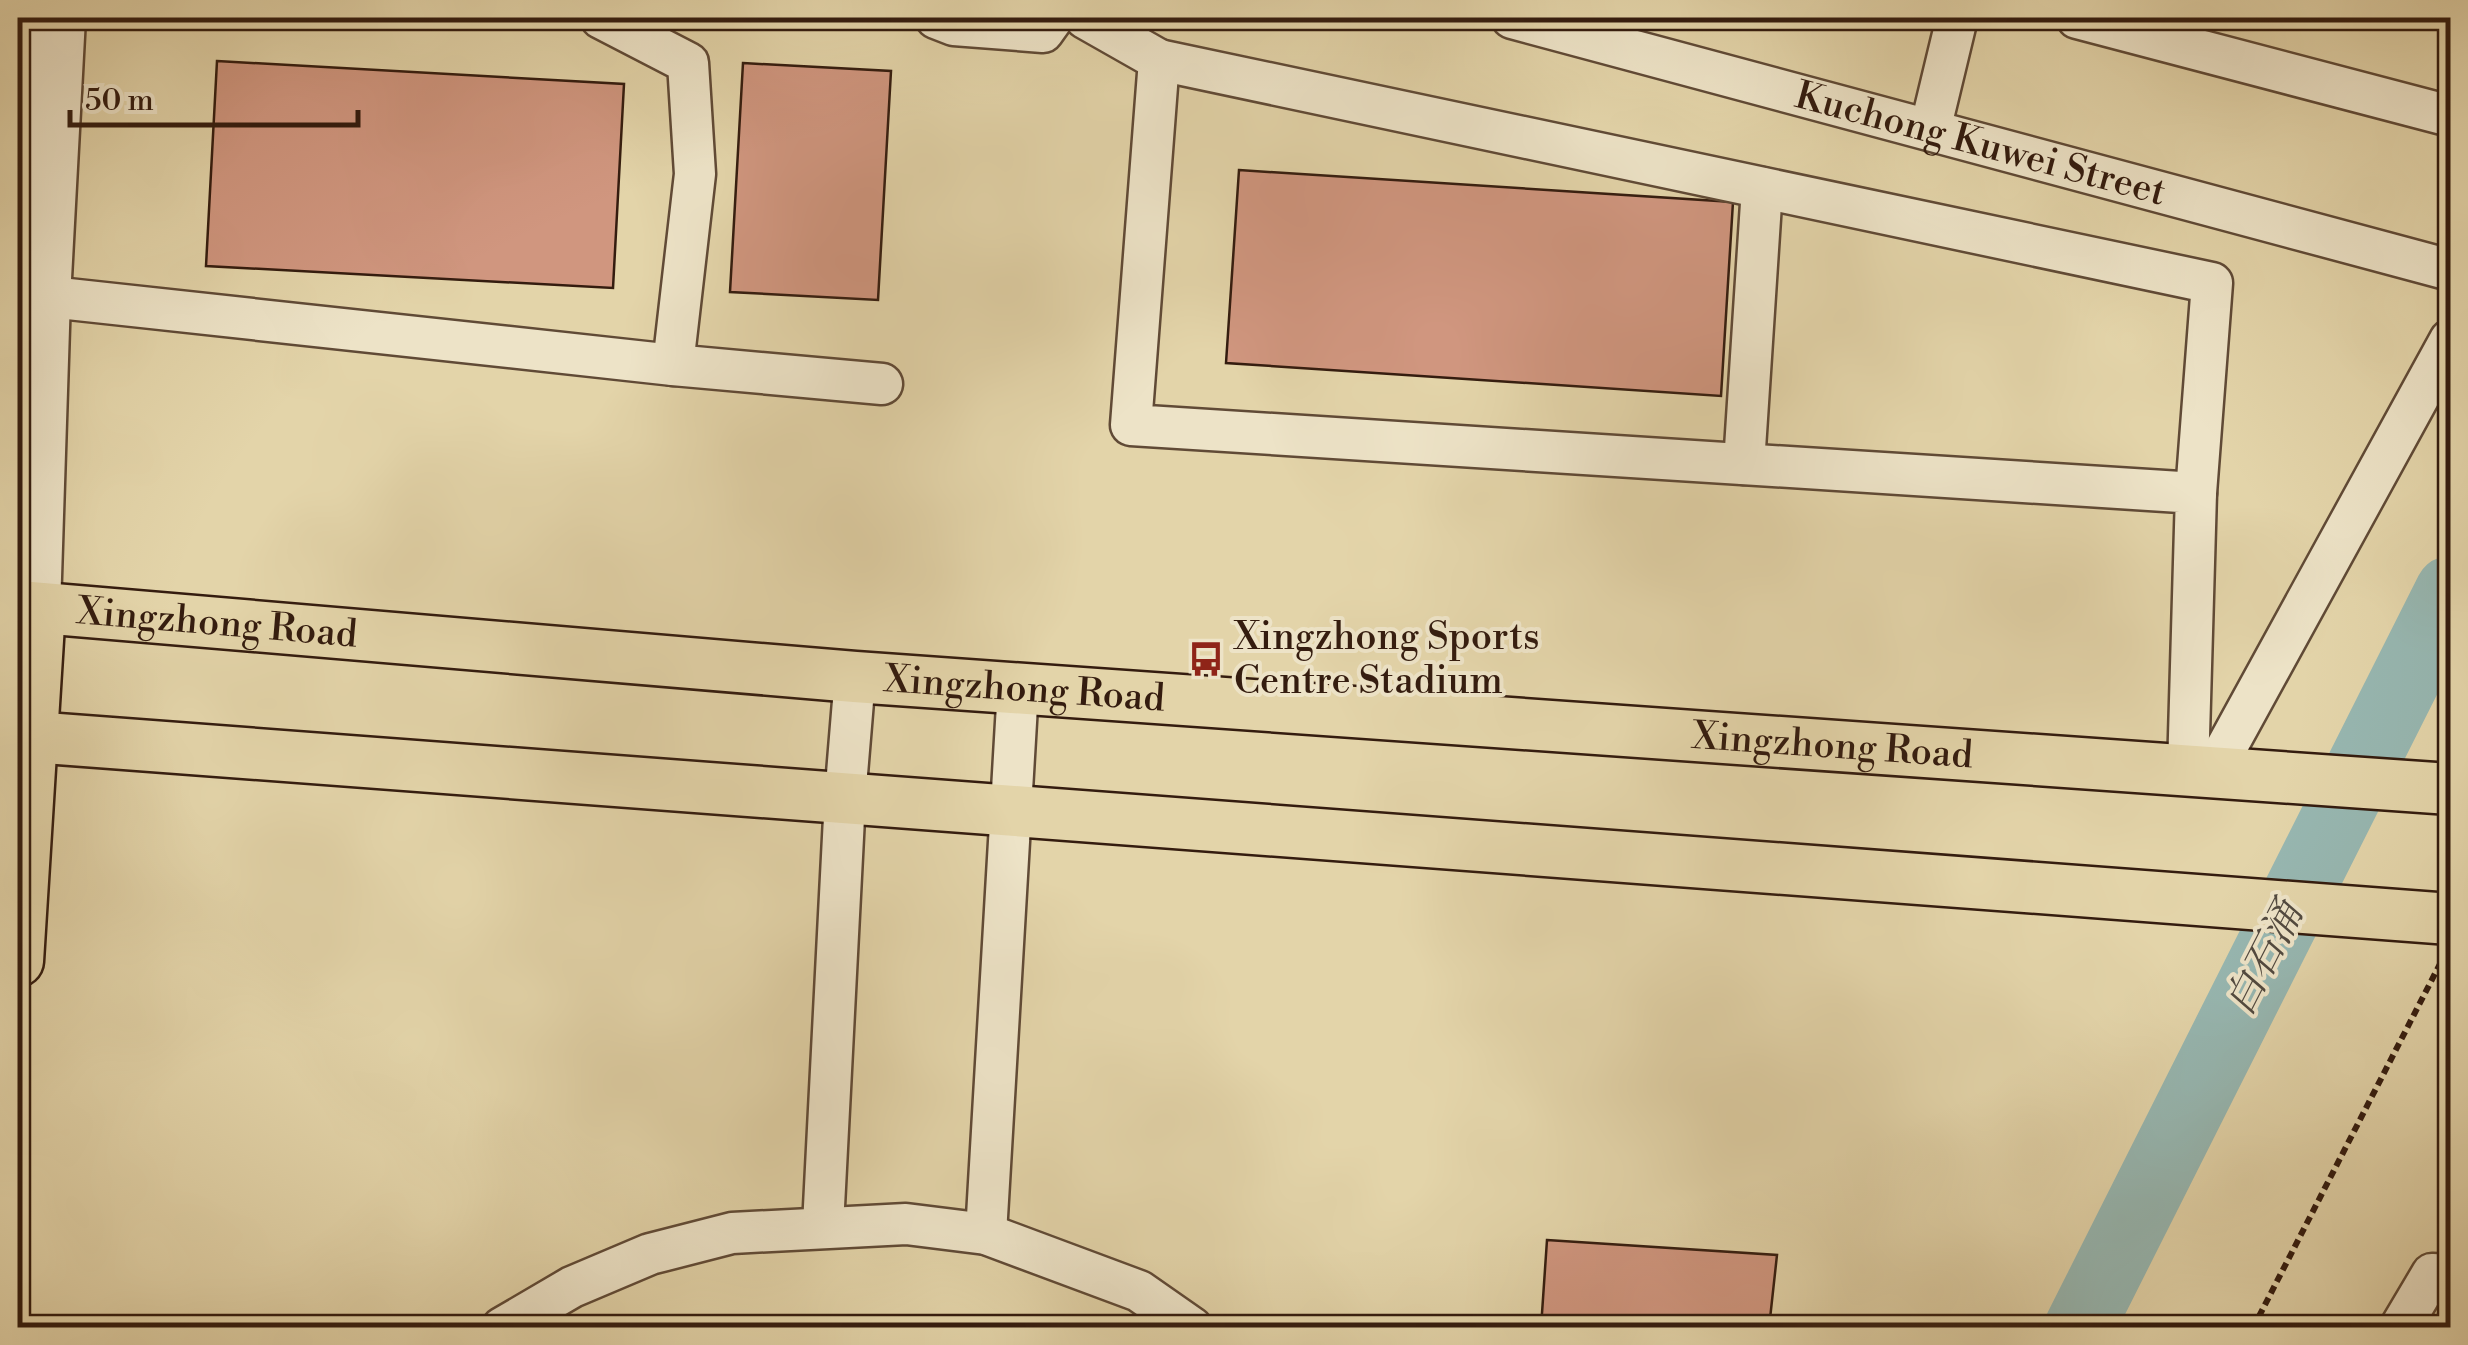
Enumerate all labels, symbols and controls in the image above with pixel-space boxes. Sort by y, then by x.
scale bar [70,65,358,127]
street label: Kuchong Kuwei Street [1790,72,2171,216]
text: 50 m [85,82,154,120]
street label: Xingzhong Road [74,588,360,658]
place label: Xingzhong Sports Centre Stadium [1233,614,1540,705]
bus stop icon: Xingzhong Sports Centre Stadium [1187,640,1225,678]
street label: Xingzhong Road [882,656,1167,722]
street label: Xingzhong Road [1690,712,1975,779]
water label: 白石涌 [2215,891,2316,1024]

